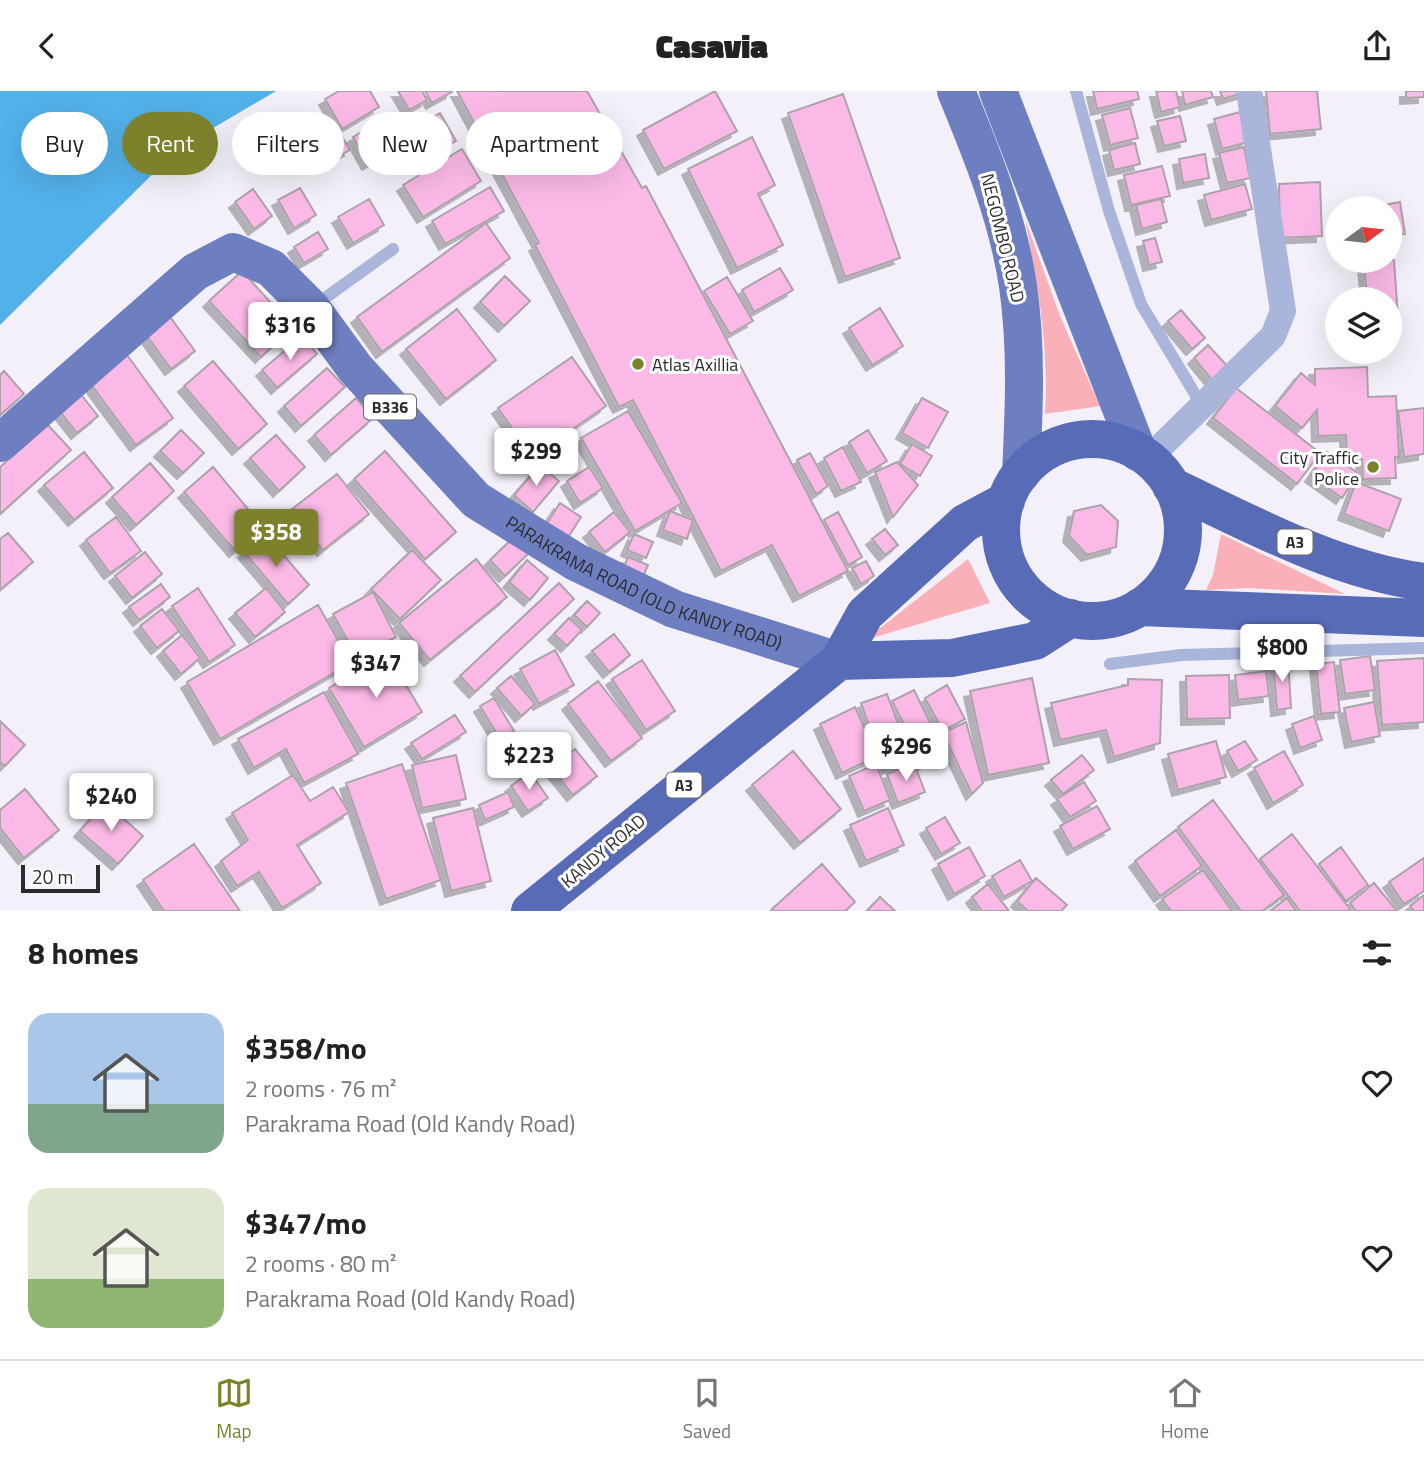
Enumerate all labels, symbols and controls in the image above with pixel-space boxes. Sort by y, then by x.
text: Casavia [656,22,768,70]
icon: back [28,27,66,65]
icon: share [1358,27,1396,65]
chip: Buy [21,112,108,175]
chip: Rent [122,112,218,175]
chip: Filters [232,112,344,175]
chip: New [358,112,452,175]
chip: Apartment [466,112,623,175]
street label: NEGOMBO ROAD [974,171,1032,305]
north arrow [1325,196,1402,273]
map controls [1325,196,1402,364]
button: layers [1325,287,1402,364]
pin: $316 [249,303,331,362]
text: $316 [264,307,316,342]
place label: Atlas Axillia [652,351,738,378]
marker: Atlas Axillia [630,356,646,372]
road number: B336 [364,395,416,419]
pin: $299 [495,429,577,488]
text: $299 [510,433,562,468]
place label: City Traffic Police [1279,444,1359,492]
marker: City Traffic Police [1365,459,1381,475]
street label: PARAKRAMA ROAD (OLD KANDY ROAD) [501,508,786,656]
pin: $358 [235,510,317,569]
text: $358 [250,514,302,549]
road number: A3 [1278,529,1312,555]
pin: $800 [1241,625,1323,684]
text: $800 [1256,629,1308,664]
pin: $347 [335,641,417,700]
text: $347 [350,645,402,680]
pin: $296 [865,723,947,783]
text: $296 [880,728,932,763]
pin: $223 [488,733,570,792]
text: $223 [503,737,555,772]
road number: A3 [666,772,702,797]
pin: $240 [70,773,152,833]
text: $240 [85,778,137,813]
street label: KANDY ROAD [555,808,651,894]
scale bar [21,862,100,894]
text: 20 m [32,862,73,891]
text: 8 homes [28,930,139,976]
icon: filters [1358,934,1396,972]
text: $358/mo [245,1025,367,1071]
icon: home [84,1041,168,1125]
icon: heart [1358,1064,1396,1102]
text: 2 rooms · 76 m² [245,1071,396,1106]
text: Parakrama Road (Old Kandy Road) [245,1106,575,1141]
text: $347/mo [245,1200,367,1246]
icon: home [84,1216,168,1300]
icon: heart [1358,1239,1396,1277]
text: 2 rooms · 80 m² [245,1246,396,1281]
text: Parakrama Road (Old Kandy Road) [245,1281,575,1316]
tab: Map [215,1374,253,1445]
tab: Saved [683,1374,731,1445]
tab: Home [1161,1374,1209,1445]

